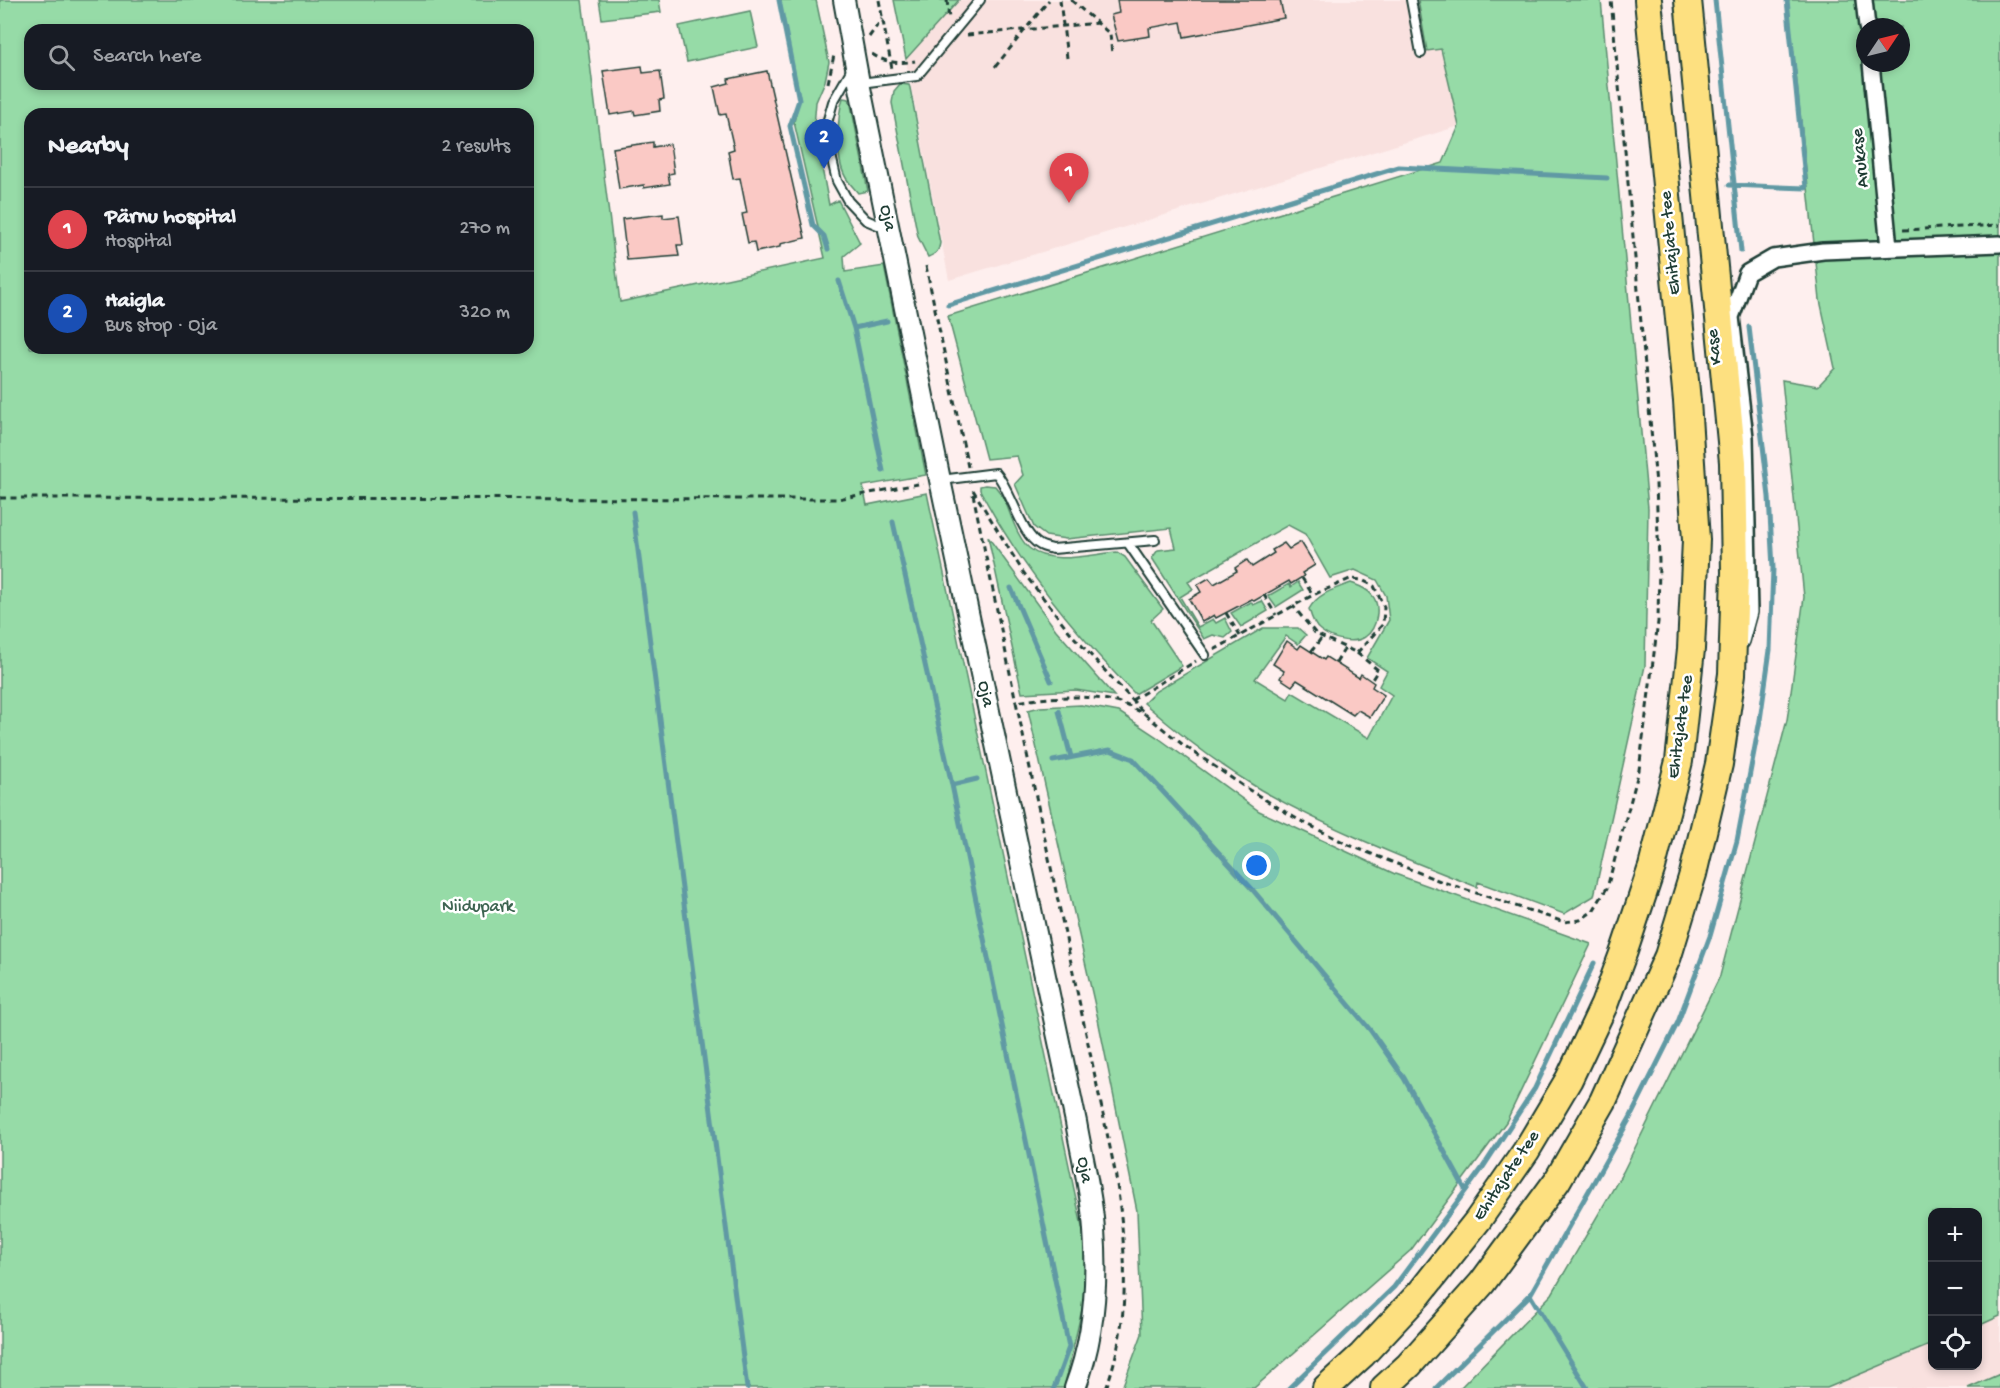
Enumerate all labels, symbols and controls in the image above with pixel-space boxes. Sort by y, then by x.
north arrow [1856,18,1910,72]
search box [24,24,534,90]
icon: search [45,41,78,74]
text: Search here [93,44,201,70]
pin: 2 [804,120,844,169]
street label: Arukase [1847,127,1875,189]
text: Nearby [48,132,129,163]
text: 2 results [441,136,510,159]
pin: 1 [1050,154,1088,203]
street label: Ehitajate tee [1656,189,1686,296]
street label: Oja [874,203,900,234]
text: Pärnu hospital [105,205,236,231]
text: 1 [63,218,72,241]
text: 270 m [460,218,510,241]
text: Hospital [105,231,172,254]
text: Haigla [105,289,164,315]
text: 2 [63,302,72,325]
text: 320 m [460,302,510,325]
text: Bus stop · Oja [105,315,217,338]
street label: Kase [1702,327,1728,366]
street label: Ehitajate tee [1663,673,1699,780]
street label: Oja [972,679,998,710]
your location [1242,851,1271,880]
park label: Niidupark [442,897,516,918]
street label: Ehitajate tee [1469,1126,1545,1225]
street label: Oja [1071,1155,1097,1186]
map controls [1928,1208,1982,1370]
button: + [1928,1208,1982,1262]
button: − [1928,1262,1982,1316]
button: locate [1928,1316,1982,1370]

